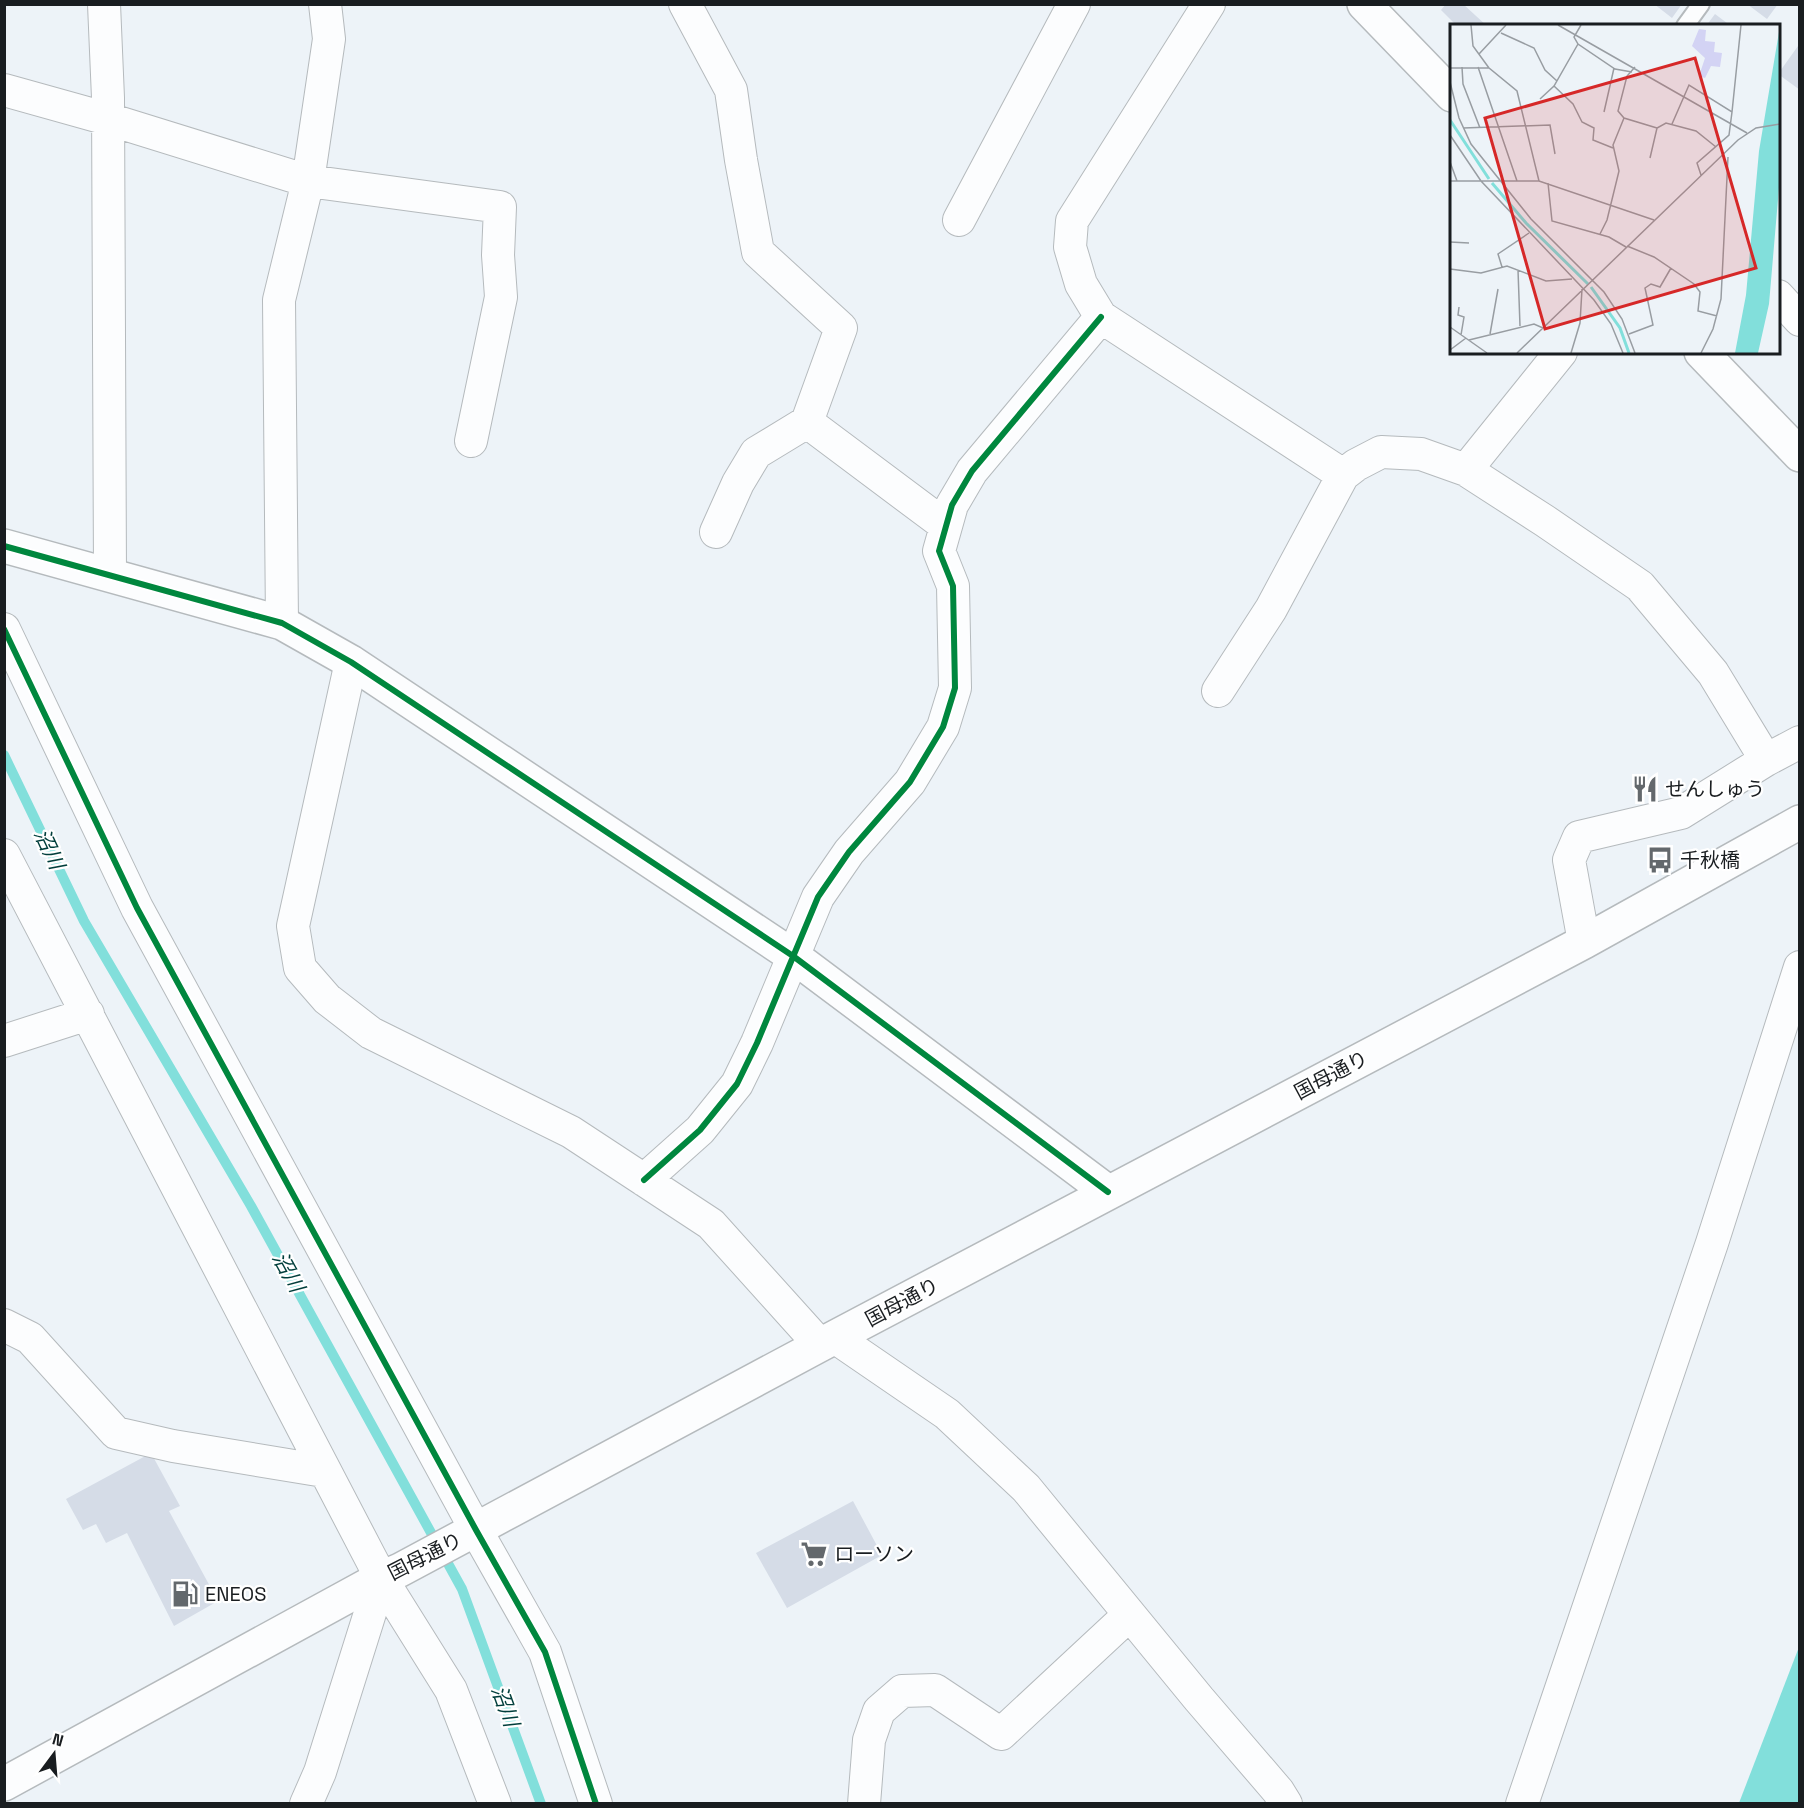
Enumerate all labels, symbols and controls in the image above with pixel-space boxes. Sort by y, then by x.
inset map [1450,24,1780,354]
restaurant icon: せんしゅう [1630,774,1660,804]
place label: せんしゅう [1665,776,1765,802]
water label: 沼川 [28,824,71,875]
bus stop icon: 千秋橋 [1645,845,1675,875]
place label: 千秋橋 [1680,847,1740,873]
street label: 国母通り [1290,1045,1372,1105]
water label: 沼川 [266,1247,311,1298]
street label: 国母通り [861,1272,943,1332]
street label: 国母通り [383,1526,467,1586]
supermarket icon: ローソン [799,1539,829,1569]
place label: ローソン [834,1541,914,1567]
fuel station icon: ENEOS [170,1579,200,1609]
place label: ENEOS [205,1581,266,1607]
water label: 沼川 [486,1681,526,1732]
north arrow [24,1724,84,1784]
text: N [50,1728,66,1752]

